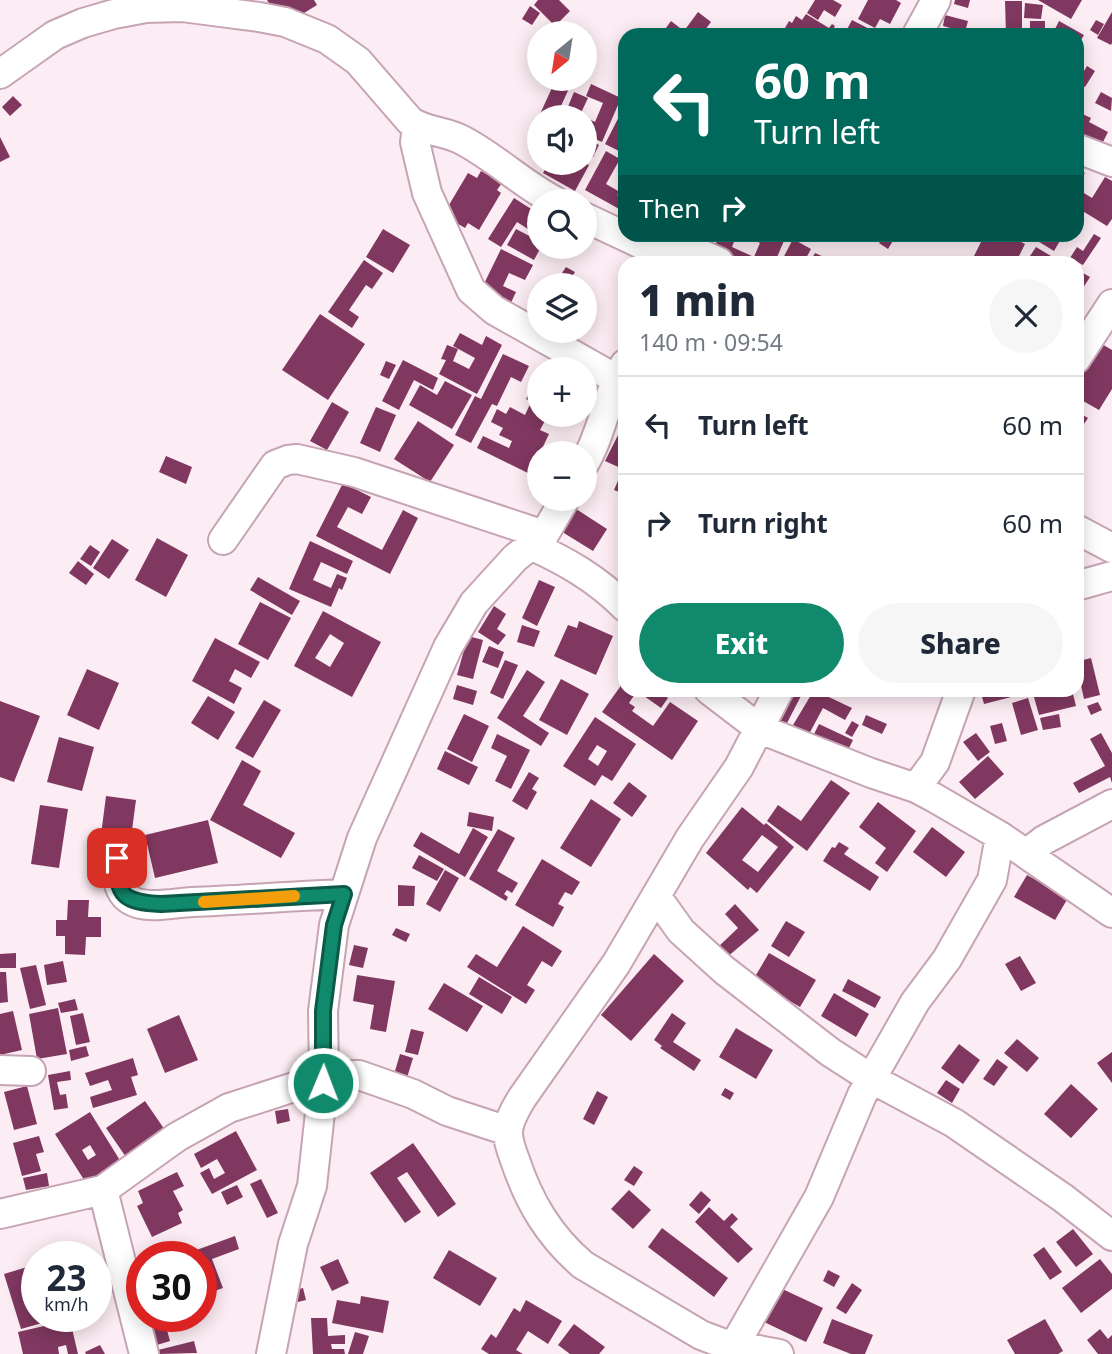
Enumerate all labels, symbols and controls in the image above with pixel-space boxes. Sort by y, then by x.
north arrow [527,21,597,91]
map controls [527,21,597,511]
text: 60 m [754,47,871,113]
icon: left [639,56,730,147]
button: sound [527,105,597,175]
text: Turn left [754,110,880,153]
button: search [527,189,597,259]
icon: right [714,189,752,227]
text: Then [639,190,700,226]
text: 1 min [639,271,756,328]
button: layers [527,273,597,343]
button: close [989,279,1063,353]
text: 140 m · 09:54 [639,326,783,358]
button: + [527,357,597,427]
icon: left [639,406,677,444]
text: Turn left [698,407,809,443]
text: 60 m [1002,407,1063,443]
button: − [527,441,597,511]
icon: right [639,504,677,542]
text: Turn right [698,505,828,541]
text: 60 m [1002,505,1063,541]
button: Exit [639,603,844,683]
button: Share [858,603,1063,683]
pin [87,828,147,888]
icon: arrive [98,839,136,877]
position arrow [286,1046,360,1120]
speed limit sign: 30 [126,1241,217,1332]
text: 23 [46,1254,87,1301]
text: km/h [44,1292,89,1316]

